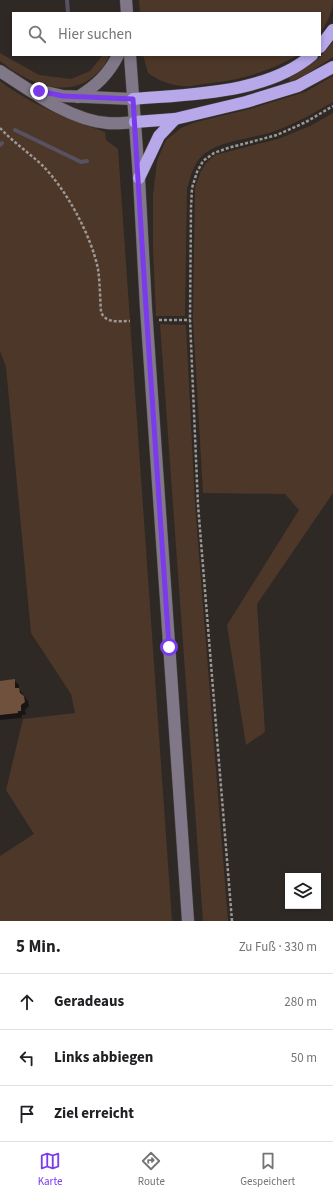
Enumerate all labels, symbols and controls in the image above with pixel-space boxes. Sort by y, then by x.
search box [12,12,321,56]
icon: search [26,23,48,45]
text: Hier suchen [58,24,132,45]
route end [30,82,48,100]
route start [160,638,178,656]
map controls [285,873,321,909]
button: layers [285,873,321,909]
text: 5 Min. [16,935,61,959]
text: Zu Fuß · 330 m [239,938,317,956]
icon: ahead [16,991,38,1013]
text: Geradeaus [54,991,124,1012]
text: 280 m [284,993,317,1011]
icon: left [16,1047,38,1069]
text: Links abbiegen [54,1047,153,1068]
text: 50 m [291,1049,317,1067]
icon: arrive [16,1103,38,1125]
text: Ziel erreicht [54,1103,134,1124]
tab: Karte [38,1150,62,1189]
tab: Route [138,1150,165,1189]
tab: Gespeichert [240,1150,295,1189]

